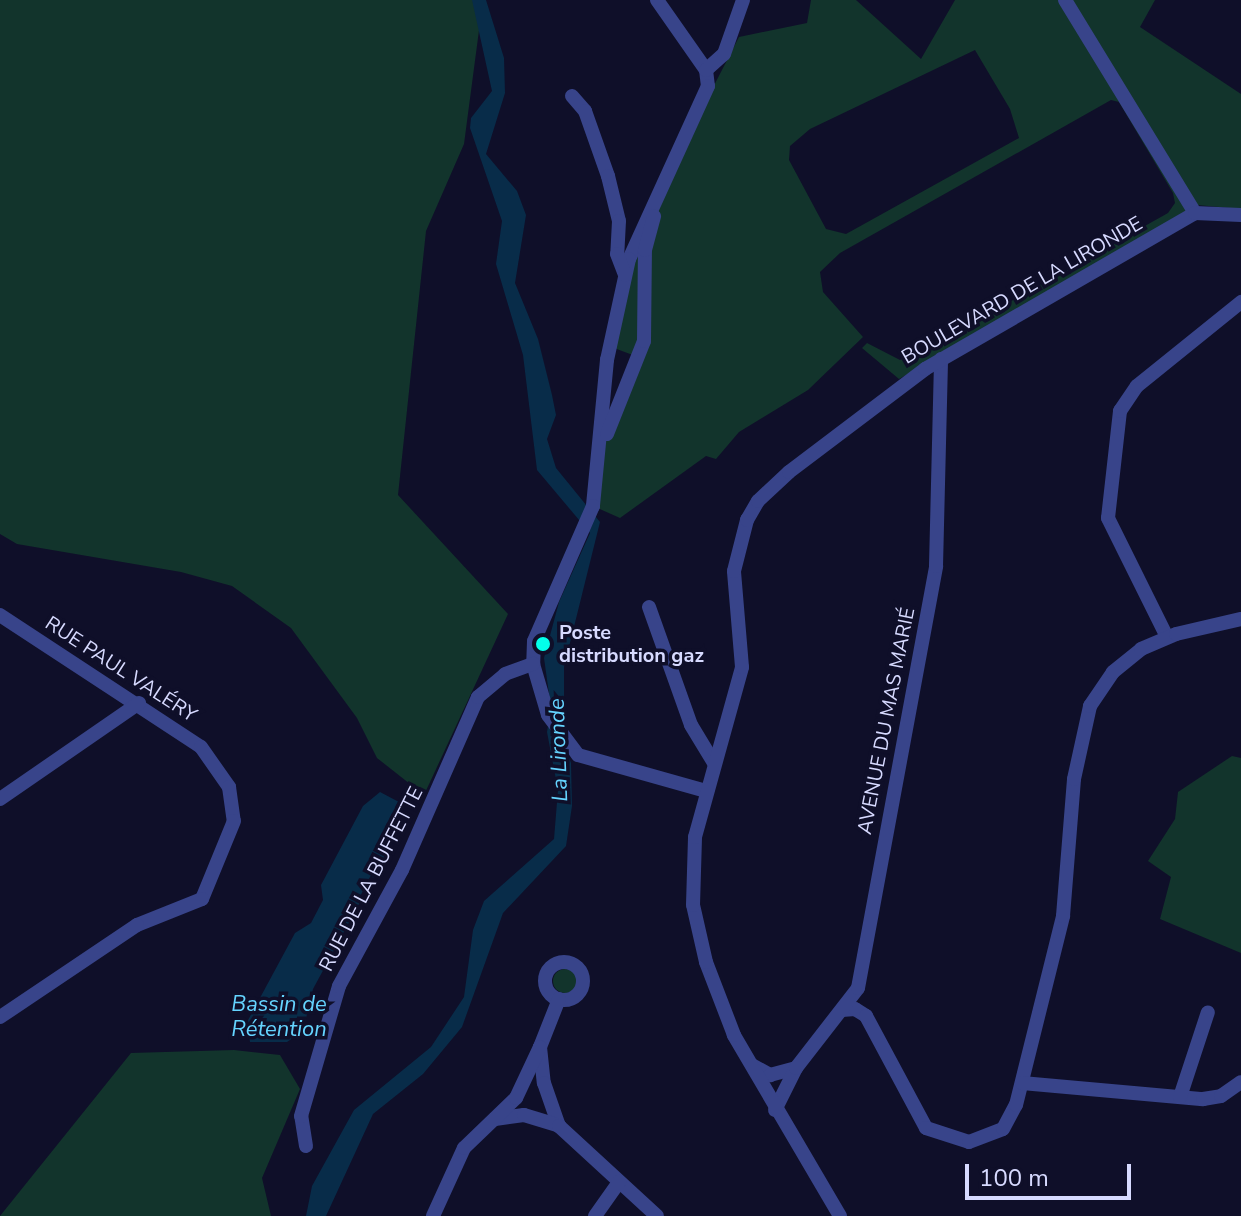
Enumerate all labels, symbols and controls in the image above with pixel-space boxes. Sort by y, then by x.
street label: BOULEVARD DE LA LIRONDE [897,211,1147,369]
street label: AVENUE DU MAS MARIÉ [852,606,920,836]
street label: RUE PAUL VALÉRY [41,611,201,727]
place label: Poste distribution gaz [559,620,704,667]
marker: Poste distribution gaz [534,635,552,653]
water label: La Lironde [544,698,574,802]
street label: RUE DE LA BUFFETTE [314,783,428,975]
water label: Bassin de Rétention [231,991,327,1042]
scale bar [969,1148,1135,1198]
text: 100 m [979,1162,1049,1194]

